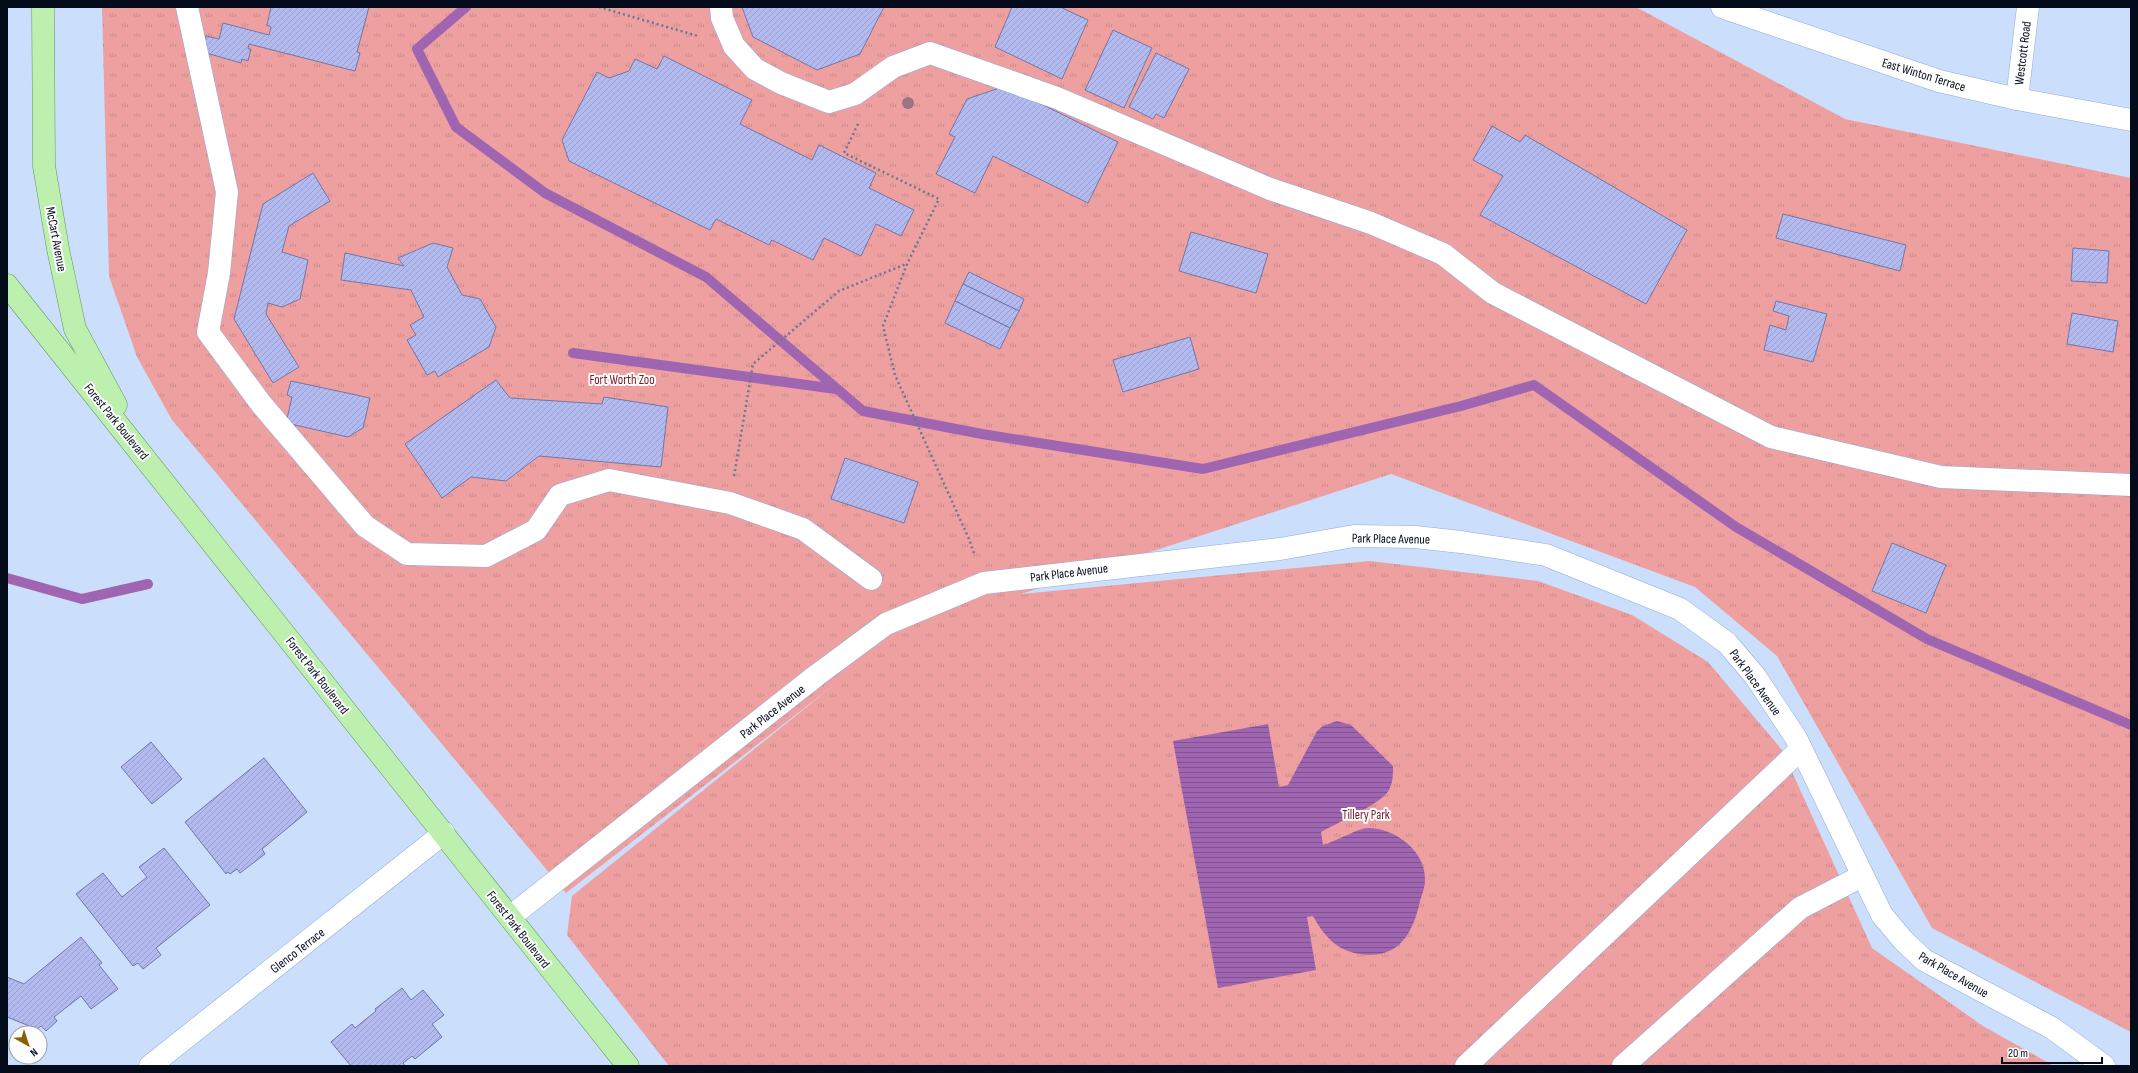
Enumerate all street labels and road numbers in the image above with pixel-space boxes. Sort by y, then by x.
street label: Westcott Road [2011,20,2035,86]
street label: East Winton Terrace [1880,55,1967,95]
street label: McCart Avenue [42,205,70,273]
street label: Forest Park Boulevard [81,380,152,463]
street label: Park Place Avenue [1352,530,1430,548]
street label: Park Place Avenue [1029,560,1109,586]
street label: Forest Park Boulevard [282,634,352,717]
street label: Park Place Avenue [1726,646,1785,719]
street label: Park Place Avenue [737,681,808,742]
street label: Forest Park Boulevard [483,888,553,971]
street label: Glenco Terrace [267,925,328,977]
street label: Park Place Avenue [1916,948,1991,1001]

